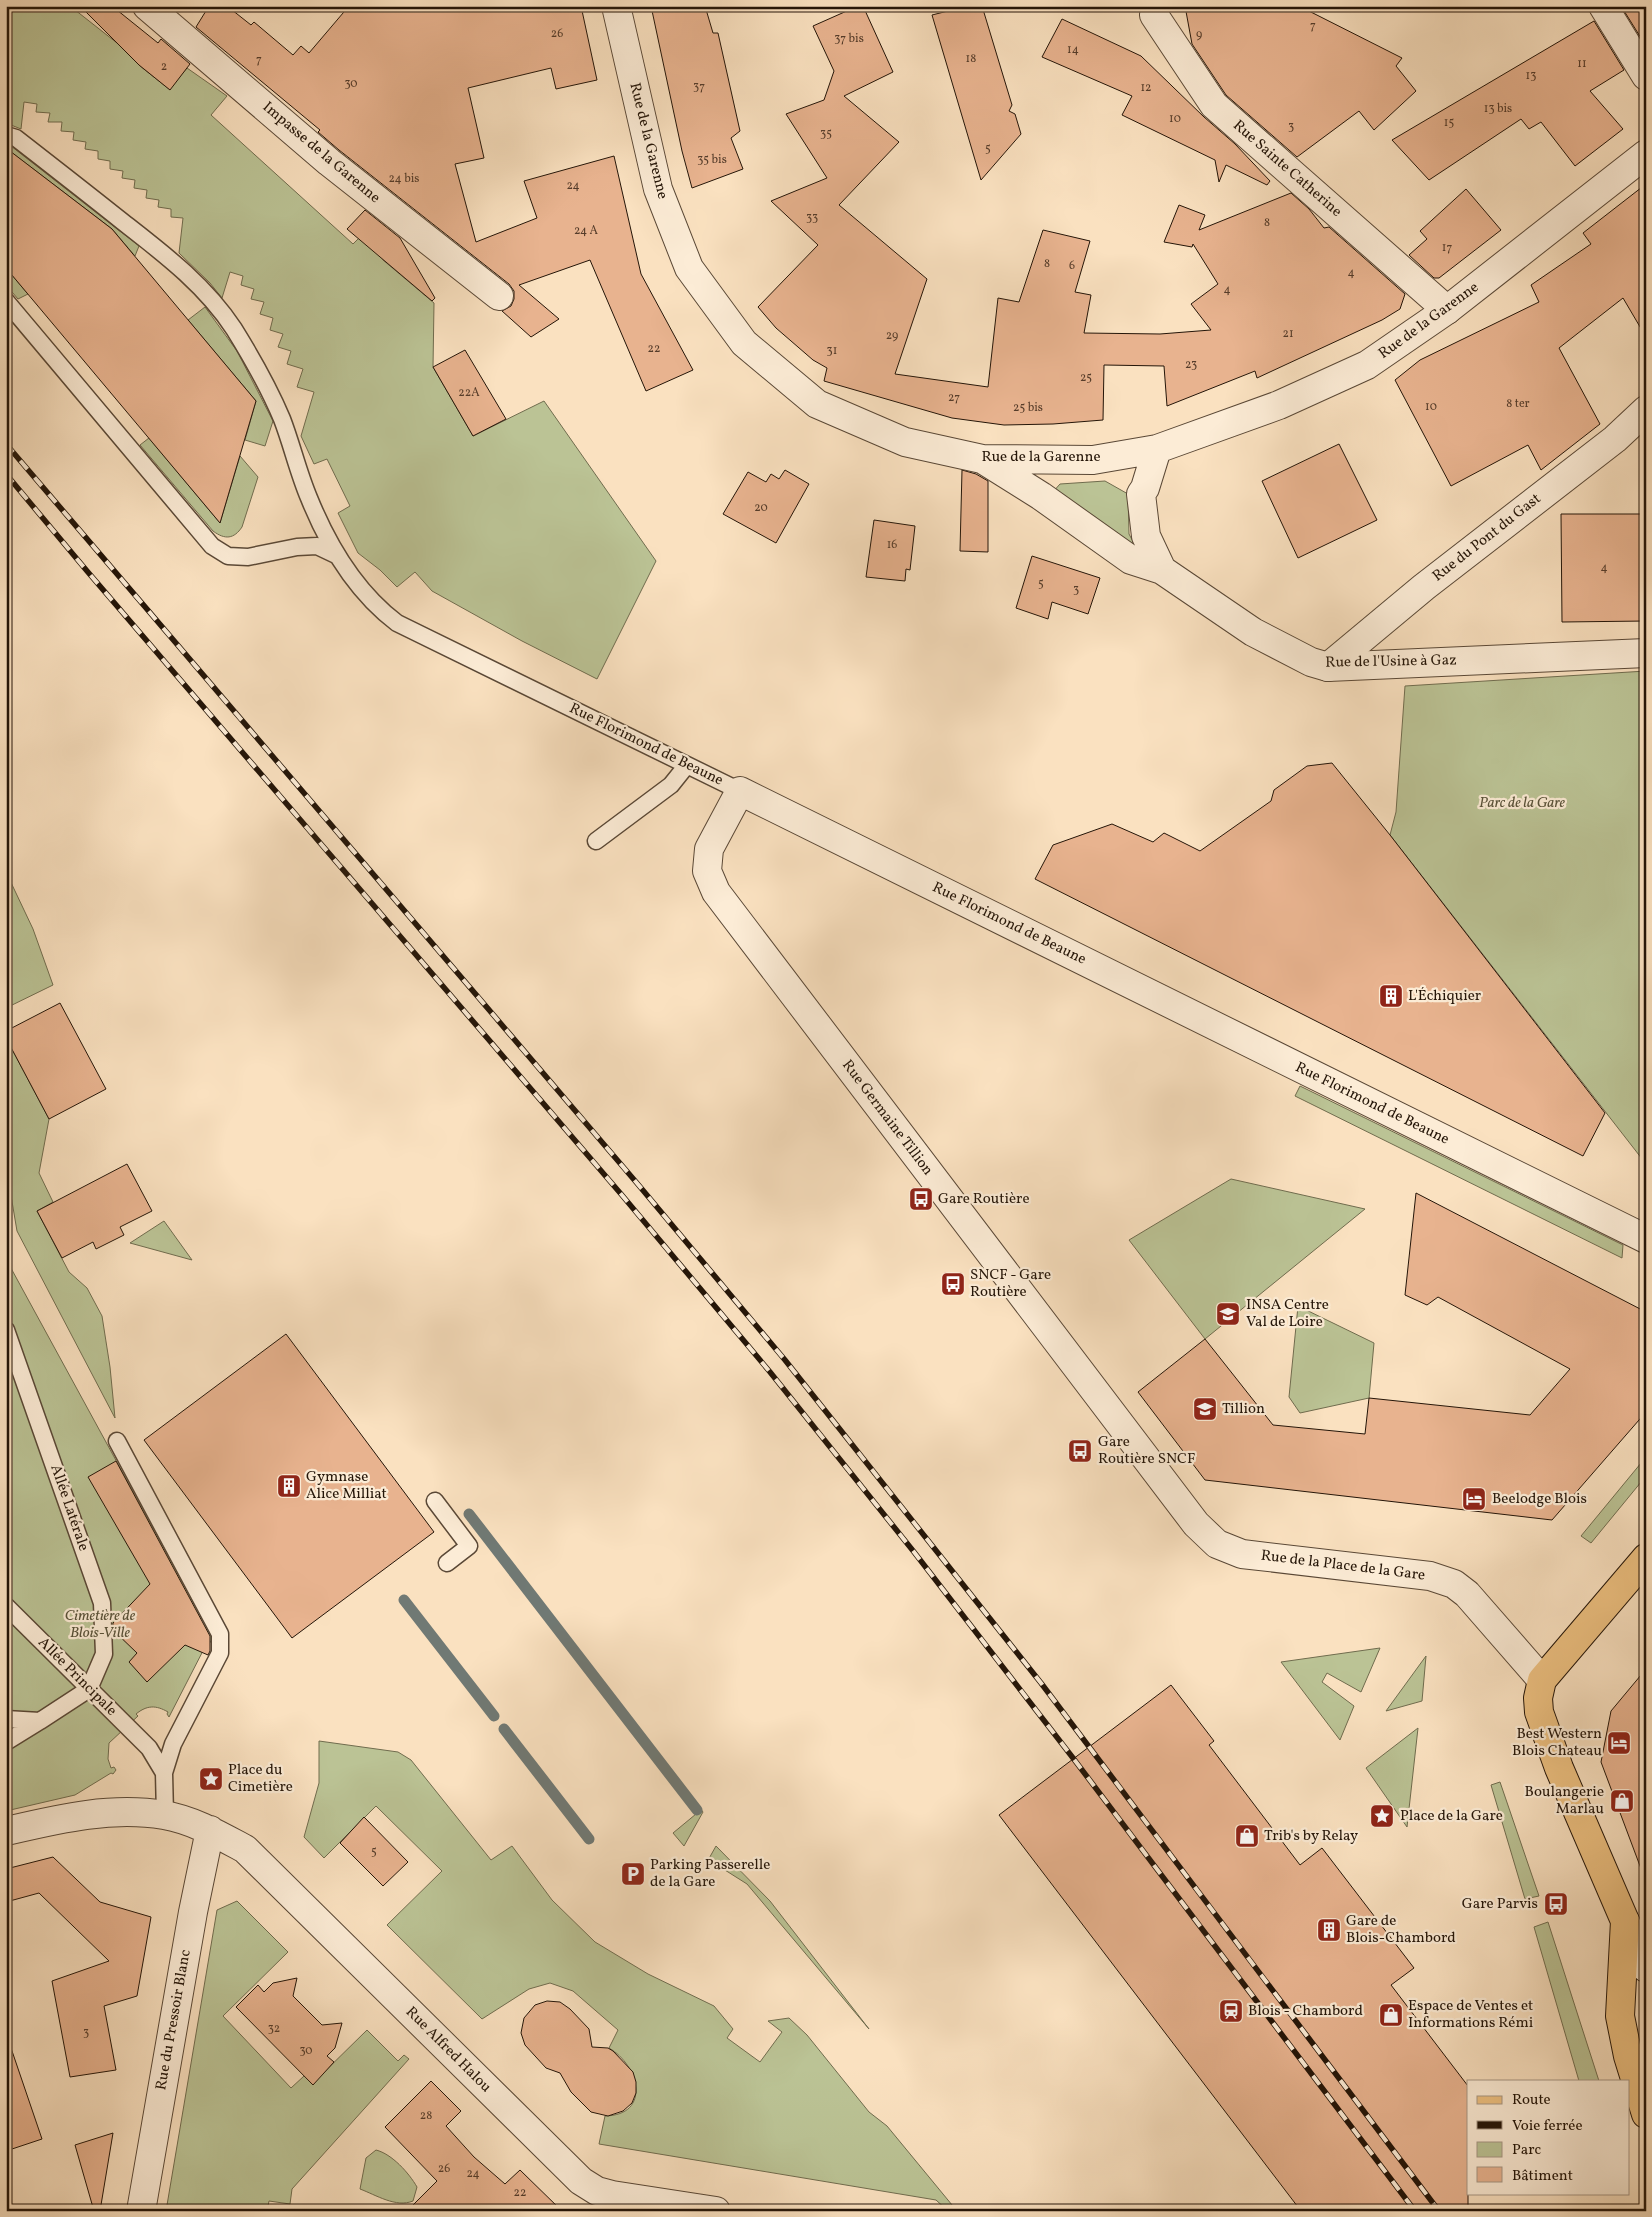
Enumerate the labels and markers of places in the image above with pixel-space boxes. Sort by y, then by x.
building icon: L'Échiquier [1378,983,1404,1009]
place label: L'Échiquier [1408,986,1481,1007]
bus stop icon: Gare Routière [908,1186,934,1212]
place label: Gare Routière [938,1189,1030,1210]
place label: SNCF - Gare Routière [970,1265,1051,1303]
bus stop icon: SNCF - Gare Routière [940,1271,966,1297]
place label: INSA Centre Val de Loire [1246,1295,1329,1333]
school or university icon: INSA Centre Val de Loire [1215,1301,1241,1327]
school or university icon: Tillion [1192,1396,1218,1422]
place label: Tillion [1222,1399,1265,1420]
place label: Gare Routière SNCF [1098,1432,1195,1470]
bus stop icon: Gare Routière SNCF [1067,1438,1093,1464]
place label: Gymnase Alice Milliat [306,1467,387,1505]
building icon: Gymnase Alice Milliat [276,1473,302,1499]
hotel icon: Beelodge Blois [1461,1486,1487,1512]
place label: Beelodge Blois [1492,1489,1587,1510]
place label: Best Western Blois Chateau [1512,1724,1602,1762]
hotel icon: Best Western Blois Chateau [1606,1730,1632,1756]
place label: Place du Cimetière [228,1760,293,1798]
place icon: Place du Cimetière [198,1766,224,1792]
place label: Boulangerie Marlau [1525,1782,1604,1820]
shop icon: Boulangerie Marlau [1609,1788,1635,1814]
place icon: Place de la Gare [1369,1803,1395,1829]
place label: Place de la Gare [1400,1806,1503,1827]
shop icon: Trib's by Relay [1234,1823,1260,1849]
place label: Trib's by Relay [1264,1826,1358,1847]
place label: Parking Passerelle de la Gare [650,1855,770,1893]
parking icon: Parking Passerelle de la Gare [620,1861,646,1887]
bus stop icon: Gare Parvis [1543,1891,1569,1917]
place label: Gare Parvis [1462,1894,1538,1915]
place label: Gare de Blois-Chambord [1346,1911,1456,1949]
building icon: Gare de Blois-Chambord [1316,1917,1342,1943]
place label: Espace de Ventes et Informations Rémi [1408,1996,1533,2034]
station icon: Blois - Chambord [1218,1998,1244,2024]
place label: Blois - Chambord [1248,2001,1363,2022]
shop icon: Espace de Ventes et Informations Rémi [1378,2002,1404,2028]

